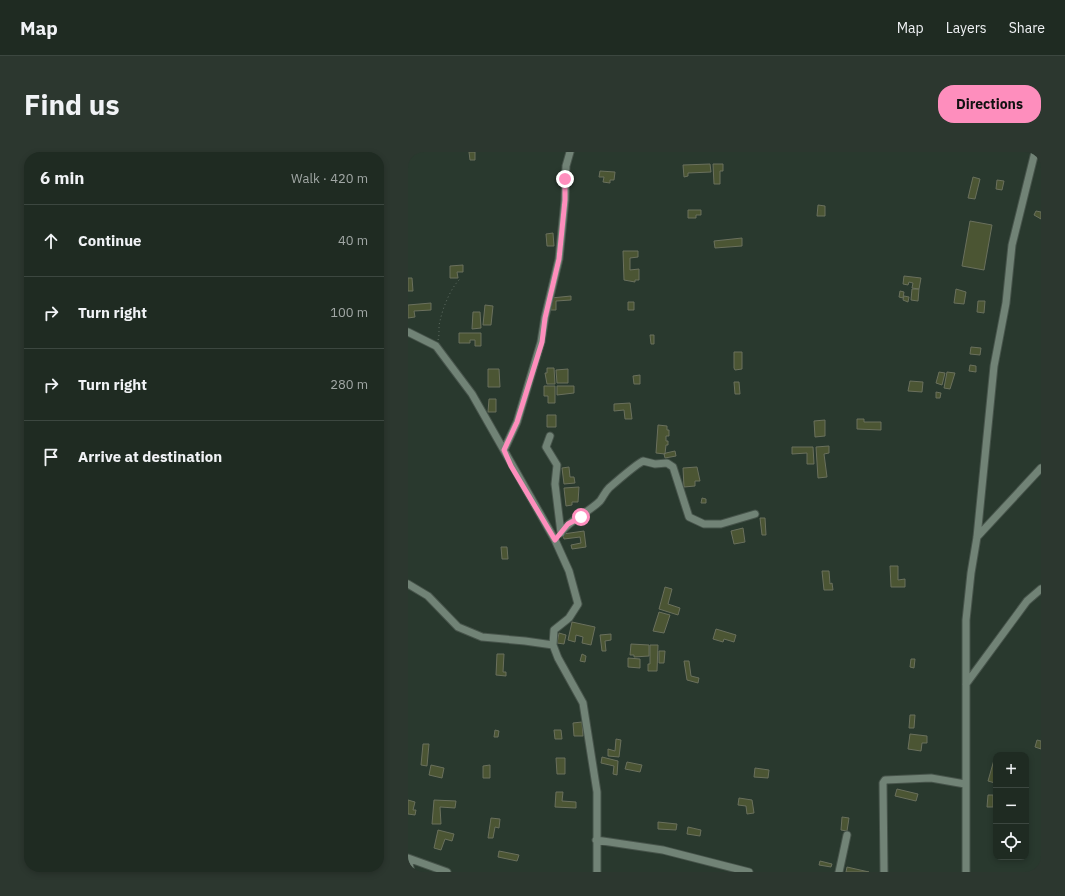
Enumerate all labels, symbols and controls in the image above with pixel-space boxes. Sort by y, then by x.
text: Map [20,16,58,40]
text: Map [897,19,924,37]
text: Layers [946,19,987,37]
text: Share [1009,19,1045,37]
button: Directions [938,85,1041,123]
text: Find us [24,86,120,123]
text: 6 min [40,167,84,189]
text: Walk · 420 m [291,170,368,187]
route end [556,170,574,188]
icon: ahead [40,230,62,252]
text: Continue [78,231,142,250]
text: 40 m [338,232,368,249]
icon: right [40,302,62,324]
text: Turn right [78,303,147,322]
text: 100 m [330,304,368,321]
icon: right [40,374,62,396]
text: Turn right [78,375,147,394]
text: 280 m [330,376,368,393]
icon: arrive [40,446,62,468]
text: Arrive at destination [78,447,222,466]
route start [572,508,590,526]
map controls [993,752,1029,860]
button: + [993,752,1029,788]
button: − [993,788,1029,824]
button: locate [993,824,1029,860]

